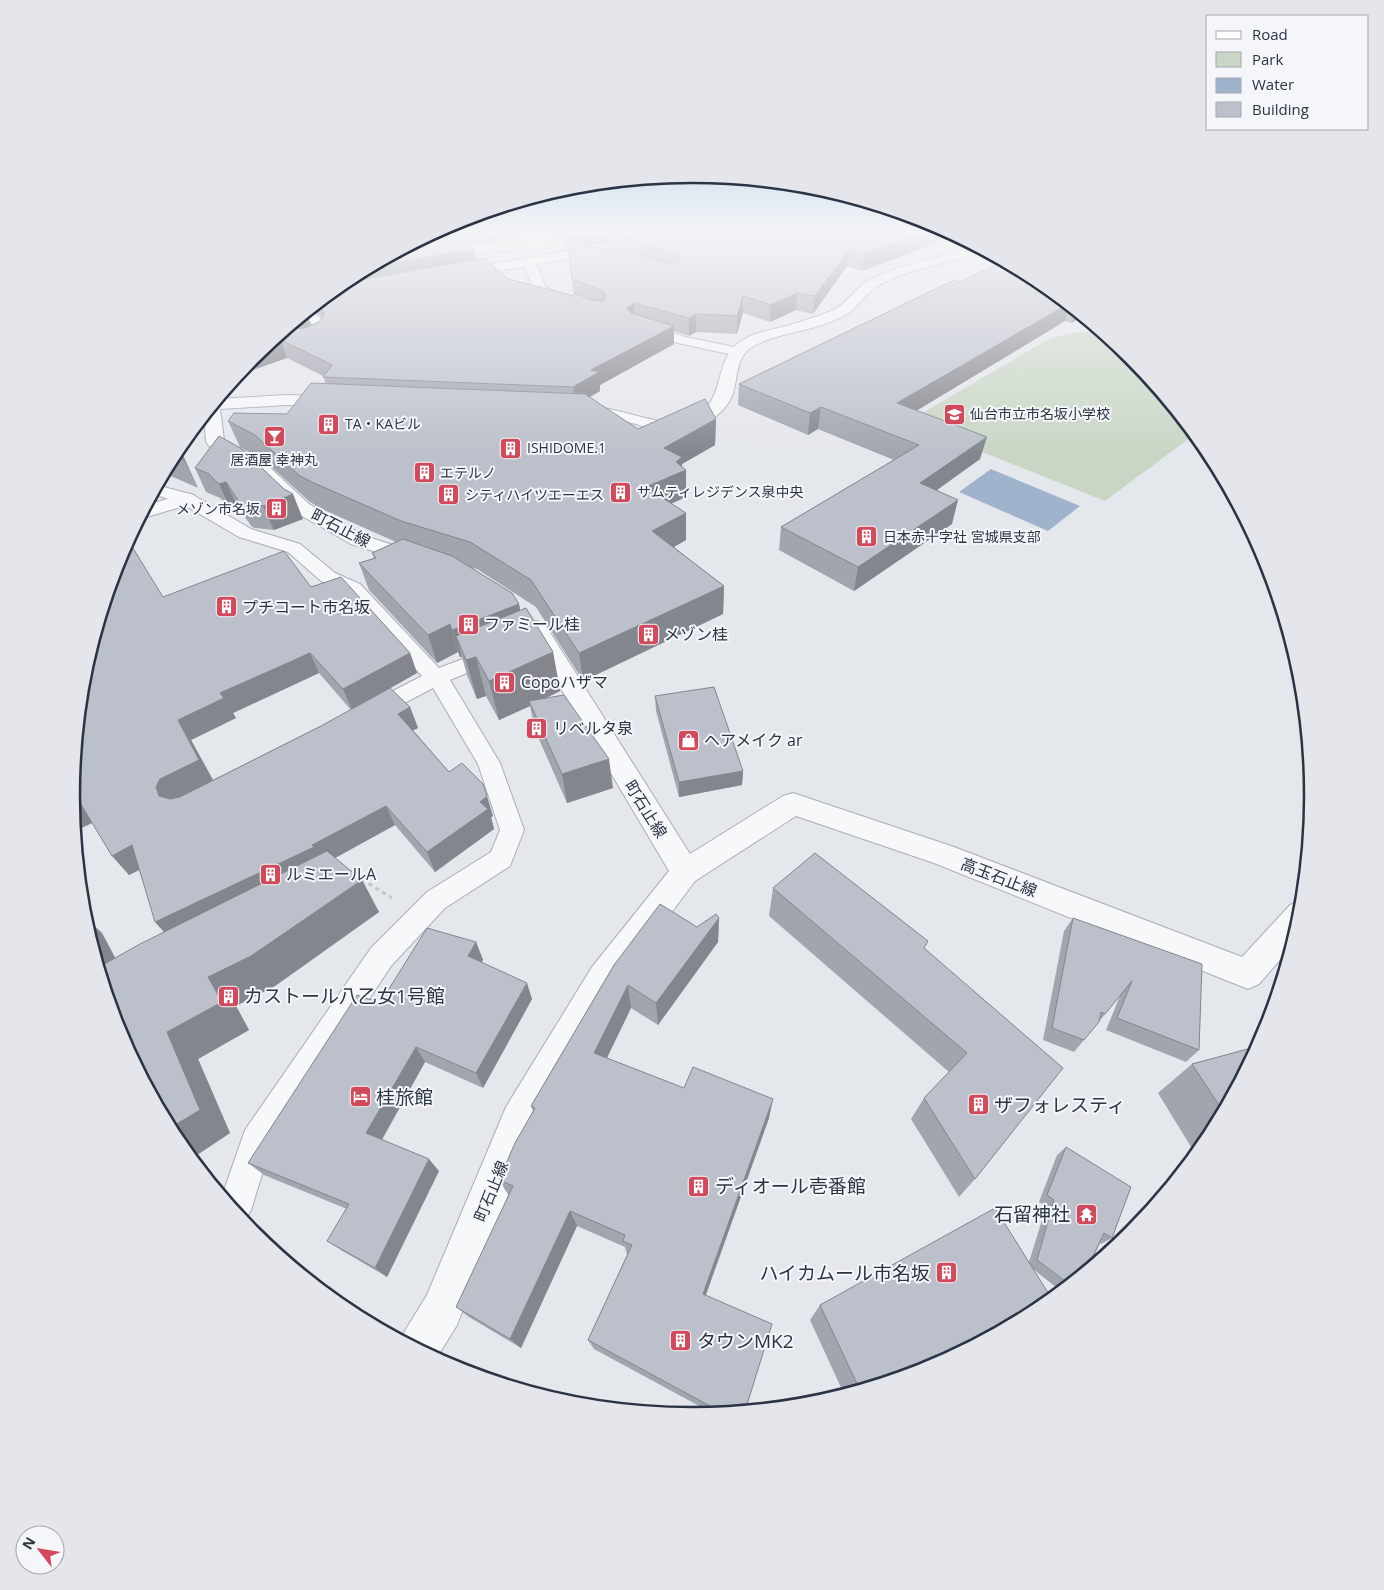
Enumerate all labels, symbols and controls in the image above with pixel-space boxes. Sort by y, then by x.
legend [1206,15,1369,130]
text: Road [1252,24,1288,44]
text: Park [1252,49,1283,69]
text: Water [1252,74,1294,94]
text: Building [1252,99,1309,119]
school or university icon: 仙台市立市名坂小学校 [942,402,966,426]
place label: 仙台市立市名坂小学校 [970,404,1110,423]
building icon: TA・KAビル [317,412,341,436]
place label: TA・KAビル [345,414,421,433]
bar icon: 居酒屋 幸神丸 [262,425,286,449]
building icon: ISHIDOME.1 [499,436,523,460]
place label: ISHIDOME.1 [527,438,606,457]
place label: 居酒屋 幸神丸 [230,450,318,469]
building icon: エテルノ [412,461,436,485]
place label: エテルノ [440,463,496,482]
building icon: サムティレジデンス泉中央 [609,480,633,504]
place label: サムティレジデンス泉中央 [637,482,804,501]
building icon: シティハイツエーエス [437,483,461,507]
place label: シティハイツエーエス [465,485,604,504]
building icon: メゾン市名坂 [264,497,288,521]
place label: メゾン市名坂 [176,499,260,518]
street label: 町石止線 [307,504,375,552]
building icon: 日本赤十字社 宮城県支部 [855,525,879,549]
place label: 日本赤十字社 宮城県支部 [883,527,1041,546]
building icon: プチコート市名坂 [214,595,238,619]
place label: プチコート市名坂 [242,596,370,618]
building icon: ファミール桂 [456,612,480,636]
place label: ファミール桂 [484,613,580,635]
building icon: メゾン桂 [636,622,660,646]
place label: メゾン桂 [664,623,728,645]
building icon: Copoハザマ [493,670,517,694]
place label: Copoハザマ [521,671,608,693]
building icon: リベルタ泉 [525,716,549,740]
place label: リベルタ泉 [553,717,633,739]
shop icon: ヘアメイク ar [676,728,700,752]
place label: ヘアメイク ar [704,729,803,751]
street label: 町石止線 [620,776,672,842]
street label: 高玉石止線 [958,852,1040,902]
building icon: ルミエールA [258,862,282,886]
place label: ルミエールA [286,863,377,885]
place label: カストール八乙女1号館 [244,983,445,1009]
building icon: カストール八乙女1号館 [216,984,240,1008]
place label: 桂旅館 [376,1084,433,1110]
hotel icon: 桂旅館 [348,1085,372,1109]
place label: ザフォレスティ [994,1092,1126,1118]
building icon: ザフォレスティ [966,1093,990,1117]
street label: 町石止線 [469,1157,513,1225]
place label: ディオール壱番館 [715,1173,866,1199]
building icon: ディオール壱番館 [687,1174,711,1198]
place label: 石留神社 [994,1201,1070,1227]
temple icon: 石留神社 [1074,1202,1098,1226]
place label: ハイカムール市名坂 [759,1260,930,1286]
building icon: ハイカムール市名坂 [934,1261,958,1285]
place label: タウンMK2 [697,1328,794,1354]
building icon: タウンMK2 [669,1329,693,1353]
north arrow [15,1525,65,1575]
text: N [17,1533,40,1553]

